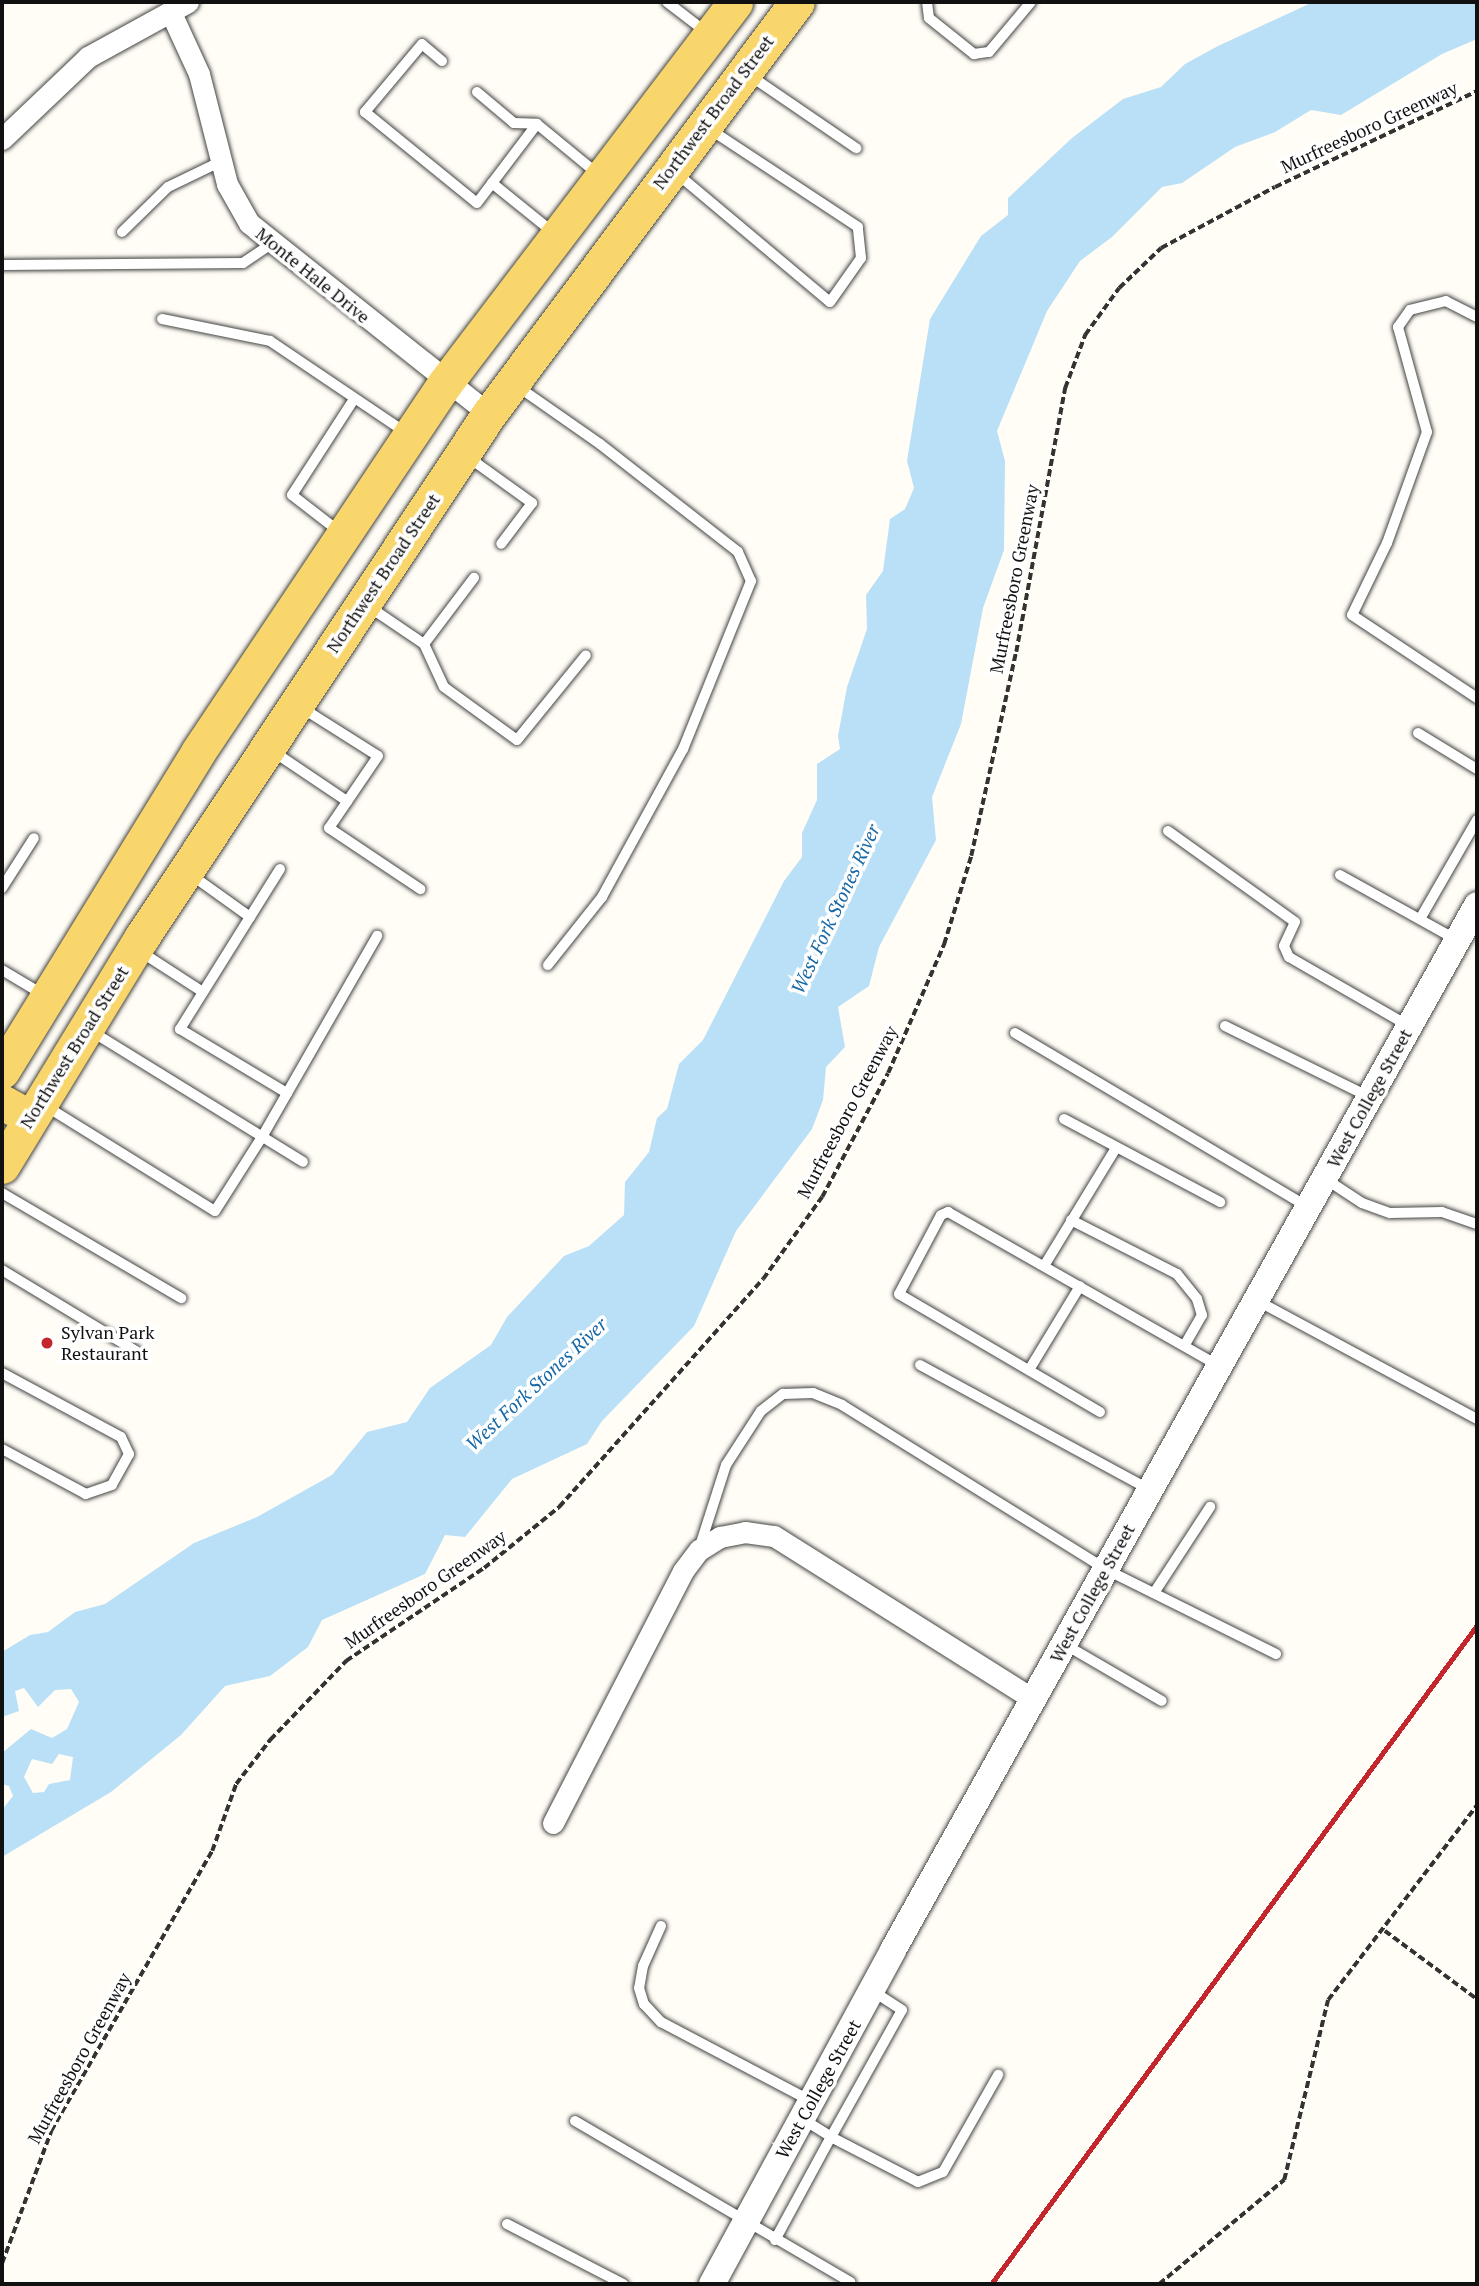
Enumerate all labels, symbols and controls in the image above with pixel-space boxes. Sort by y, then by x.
street label: Northwest Broad Street [648,31,778,193]
street label: Murfreesboro Greenway [1277,77,1461,177]
street label: Monte Hale Drive [252,222,374,328]
street label: Murfreesboro Greenway [985,483,1043,675]
street label: Northwest Broad Street [322,489,444,657]
water label: West Fork Stones River [786,821,884,997]
street label: Northwest Broad Street [15,962,133,1132]
street label: Murfreesboro Greenway [792,1022,902,1202]
street label: West College Street [1322,1025,1416,1171]
water label: West Fork Stones River [461,1313,611,1455]
place label: Sylvan Park Restaurant [61,1322,154,1364]
marker: Sylvan Park Restaurant [39,1335,55,1351]
street label: West College Street [1045,1520,1139,1666]
street label: Murfreesboro Greenway [340,1525,510,1653]
street label: Murfreesboro Greenway [23,1969,135,2147]
street label: West College Street [771,2016,865,2162]

